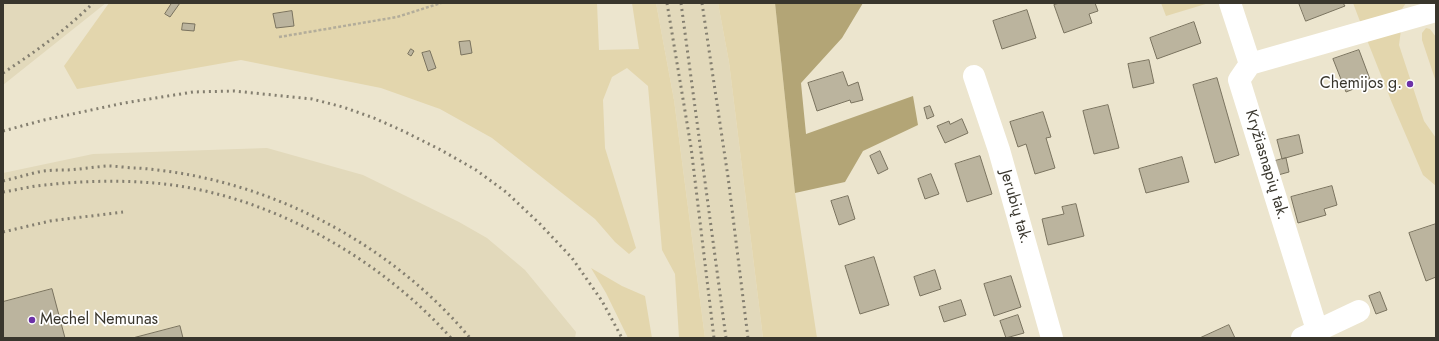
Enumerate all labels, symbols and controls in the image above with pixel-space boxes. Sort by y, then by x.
place label: Chemijos g. [1320,74,1402,94]
marker: Chemijos g. [1405,79,1415,89]
street label: Kryžiasnapių tak. [1240,108,1292,222]
street label: Jerubių tak. [995,168,1035,246]
place label: Mechel Nemunas [40,310,158,330]
marker: Mechel Nemunas [27,315,37,325]

